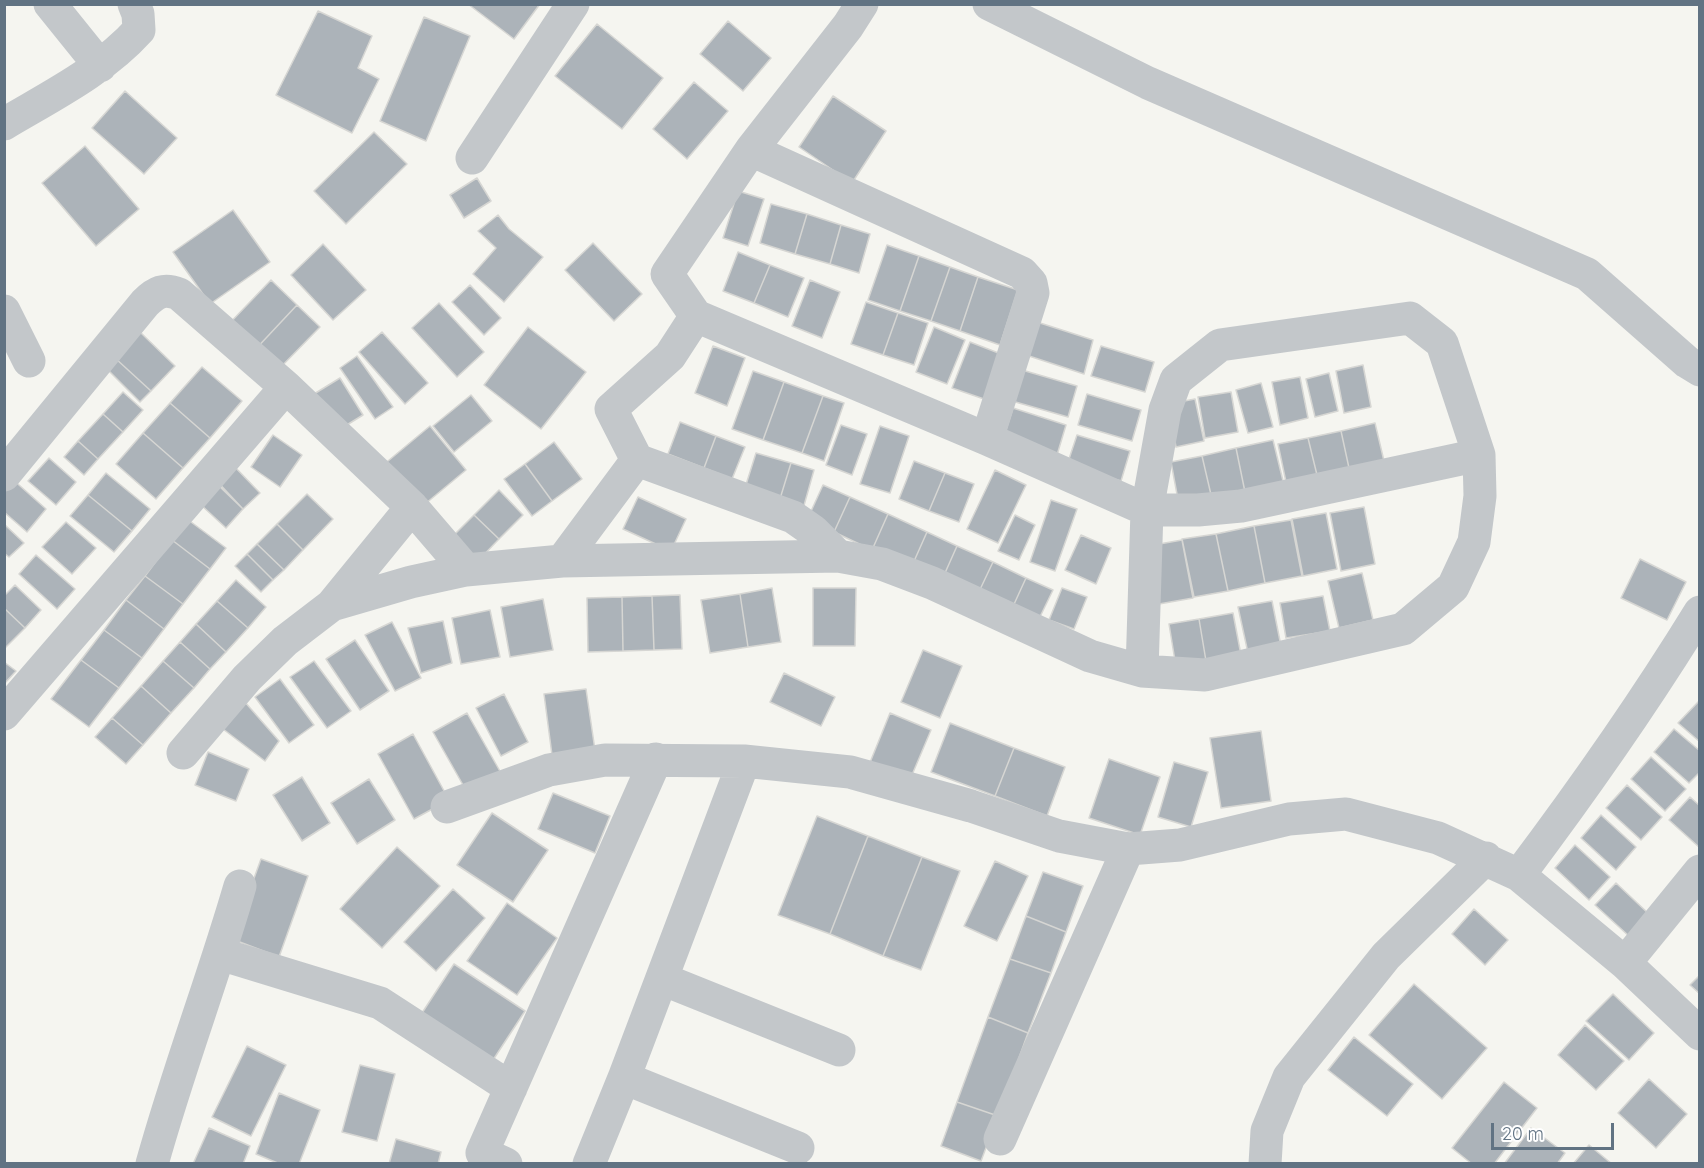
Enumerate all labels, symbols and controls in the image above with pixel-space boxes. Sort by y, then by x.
scale bar [1494,1111,1617,1149]
text: 20 m [1502,1122,1544,1145]

